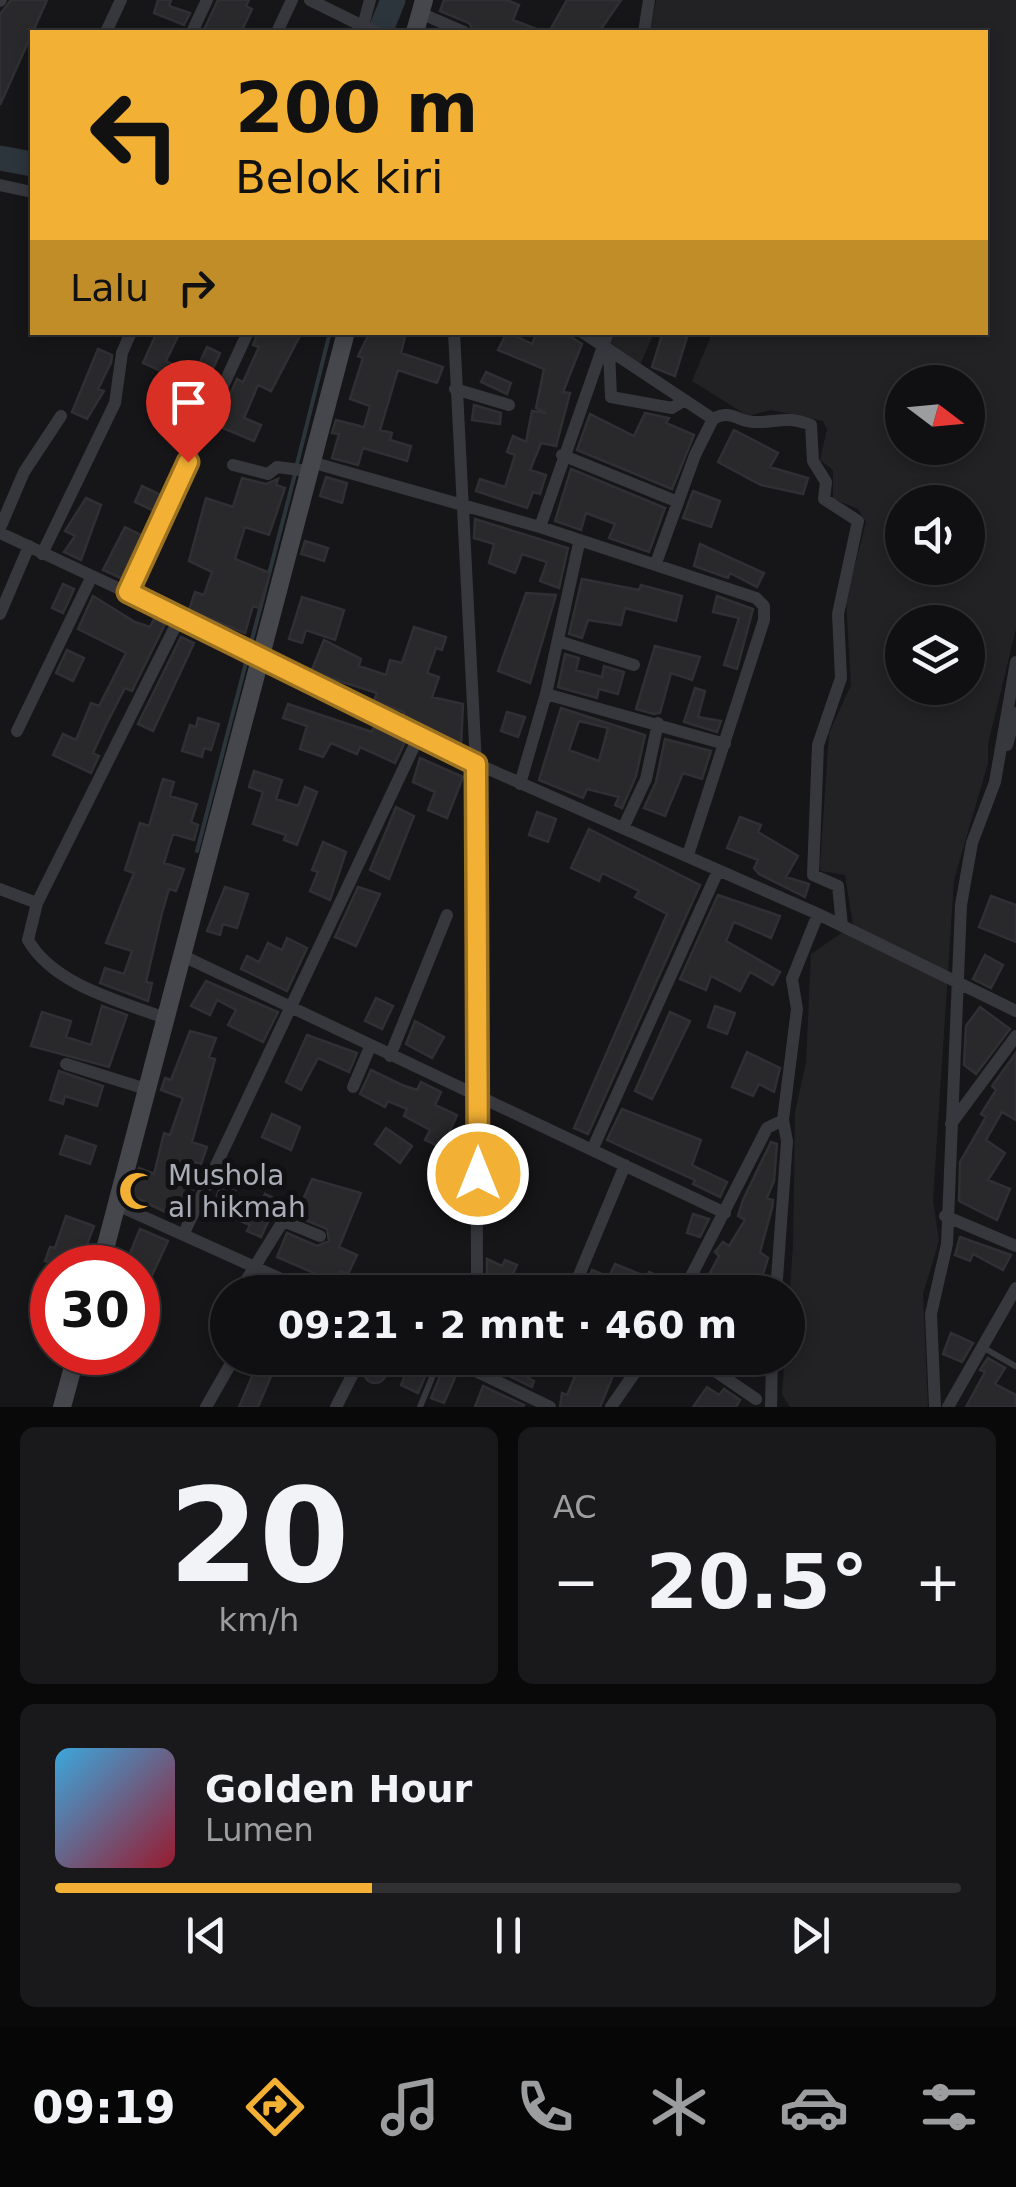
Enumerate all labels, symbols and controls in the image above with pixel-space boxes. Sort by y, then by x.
text: 200 m [235,67,478,149]
icon: left [70,70,200,200]
text: Belok kiri [235,151,444,204]
icon: right [169,260,224,315]
text: Lalu [70,266,149,310]
pin [146,360,231,463]
north arrow [885,365,985,465]
map controls [885,365,985,705]
icon: arrive [161,375,216,430]
button: sound [885,485,985,585]
button: layers [885,605,985,705]
position arrow [426,1122,530,1226]
place label: Mushola al hikmah [168,1159,306,1224]
mosque icon: Mushola al hikmah [117,1170,159,1212]
speed limit sign: 30 [30,1245,160,1375]
text: 09:21 · 2 mnt · 460 m [278,1303,737,1347]
text: 20 [169,1460,349,1612]
text: AC [553,1488,597,1526]
text: 20.5° [646,1538,868,1626]
text: − [553,1550,599,1614]
text: + [915,1550,961,1614]
text: km/h [219,1601,299,1639]
text: Golden Hour [205,1767,472,1811]
text: Lumen [205,1811,314,1849]
icon: previous [179,1908,234,1963]
icon: pause [481,1908,536,1963]
icon: next [783,1908,838,1963]
icon: directions [240,2072,310,2142]
icon: music [375,2072,445,2142]
icon: phone [510,2072,580,2142]
icon: climate [644,2072,714,2142]
icon: car [779,2072,849,2142]
icon: filters [914,2072,984,2142]
text: 09:19 [32,2081,176,2134]

